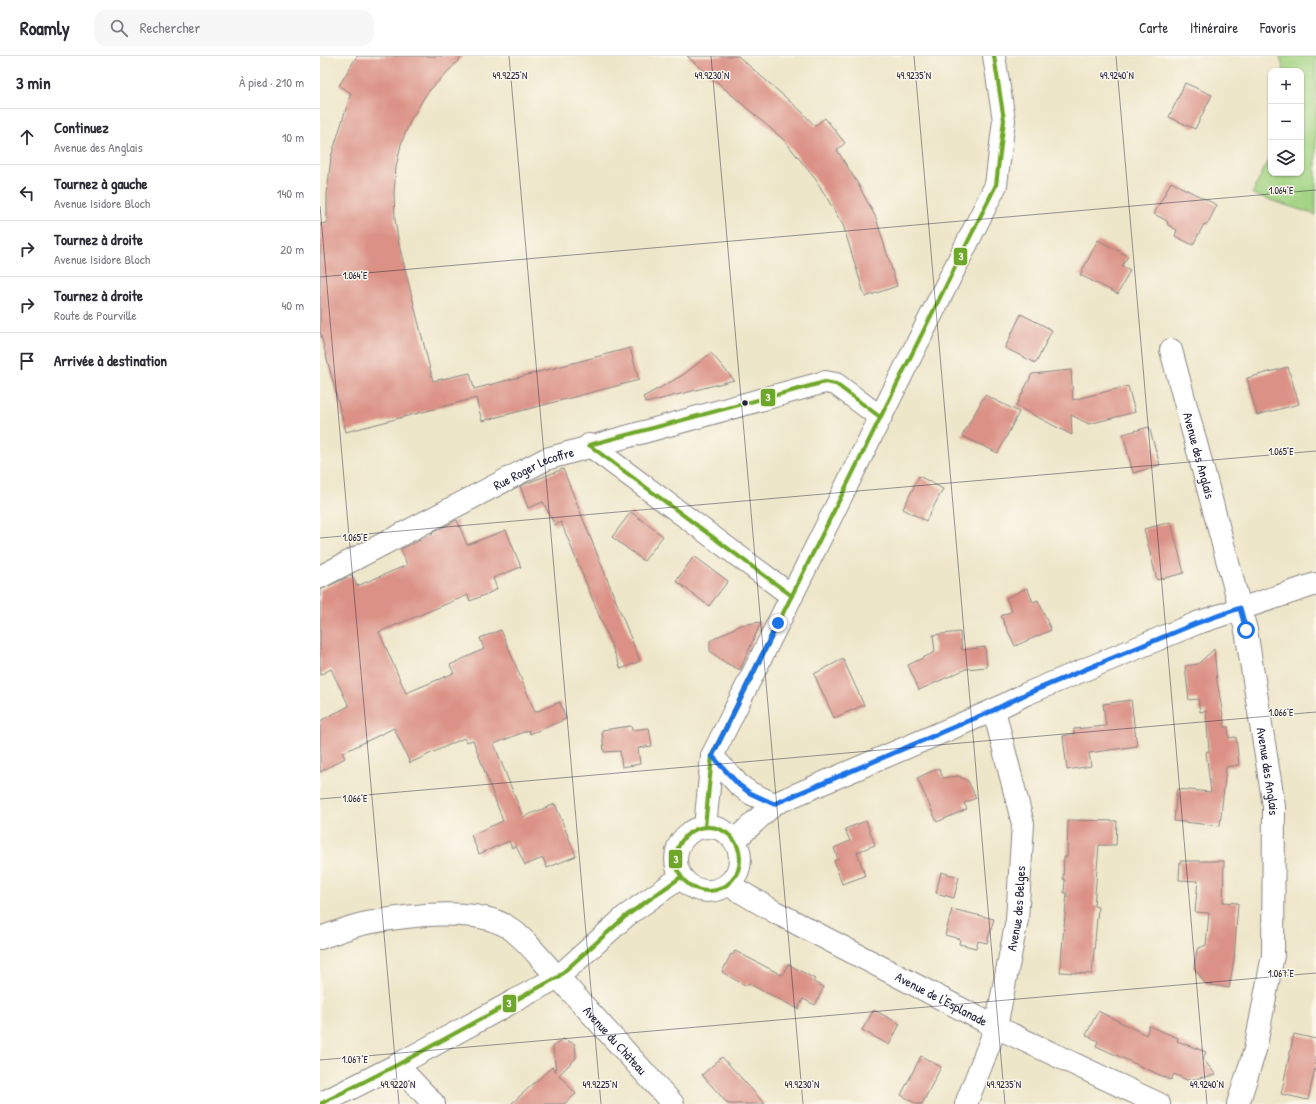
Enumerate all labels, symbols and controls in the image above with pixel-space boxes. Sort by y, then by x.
search box [94,10,374,46]
text: Roamly [20,15,70,41]
icon: search [108,17,130,39]
text: Rechercher [140,17,200,38]
text: Carte [1139,18,1168,37]
text: Itinéraire [1190,18,1238,37]
text: Favoris [1260,18,1296,37]
map controls [1268,68,1304,176]
button: + [1268,68,1304,104]
text: 49.9225°N [493,69,527,82]
text: 49.9230°N [695,69,729,82]
text: 49.9235°N [897,69,931,82]
text: 49.9240°N [1100,69,1134,82]
text: 3 min [16,71,51,94]
text: À pied · 210 m [239,73,304,91]
button: − [1268,104,1304,140]
text: Continuez [54,117,109,138]
icon: ahead [16,126,38,148]
text: 10 m [282,128,304,146]
text: Avenue des Anglais [54,138,143,156]
button: layers [1268,140,1304,176]
text: Tournez à gauche [54,173,147,194]
icon: left [16,182,38,204]
text: 140 m [277,184,304,202]
text: 1.064°E [1269,184,1294,197]
text: Avenue Isidore Bloch [54,194,150,212]
text: Tournez à droite [54,229,143,250]
icon: right [16,238,38,260]
text: 20 m [280,240,304,258]
line badge: 3 [953,247,968,266]
text: 3 [959,249,964,263]
text: Avenue Isidore Bloch [54,250,150,268]
text: 1.064°E [343,269,368,282]
text: Tournez à droite [54,285,143,306]
icon: right [16,294,38,316]
text: 40 m [281,296,304,314]
text: Route de Pourville [54,306,137,324]
icon: arrive [16,350,38,372]
text: Arrivée à destination [54,350,167,371]
line badge: 3 [760,388,776,407]
text: 3 [766,390,771,404]
unlabelled marker [740,398,750,408]
street label: Avenue des Anglais [1179,410,1219,501]
street label: Rue Roger Lecoffre [490,443,576,494]
text: 1.065°E [1268,445,1294,458]
text: 1.065°E [342,531,368,544]
route end [769,614,787,632]
route start [1237,621,1255,639]
text: 1.066°E [1269,706,1294,719]
street label: Avenue des Anglais [1253,726,1283,815]
text: 1.066°E [343,792,368,805]
line badge: 3 [668,849,683,869]
text: 3 [674,852,679,866]
street label: Avenue des Belges [1002,865,1029,953]
street label: Avenue de l'Esplanade [892,967,990,1030]
text: 1.067°E [1268,967,1295,980]
line badge: 3 [502,994,517,1013]
text: 3 [507,996,512,1010]
street label: Avenue du Château [579,1002,651,1078]
text: 1.067°E [342,1053,369,1066]
text: 49.9220°N [381,1078,415,1091]
text: 49.9225°N [583,1078,617,1091]
text: 49.9230°N [785,1078,819,1091]
text: 49.9235°N [987,1078,1021,1091]
text: 49.9240°N [1190,1078,1224,1091]

